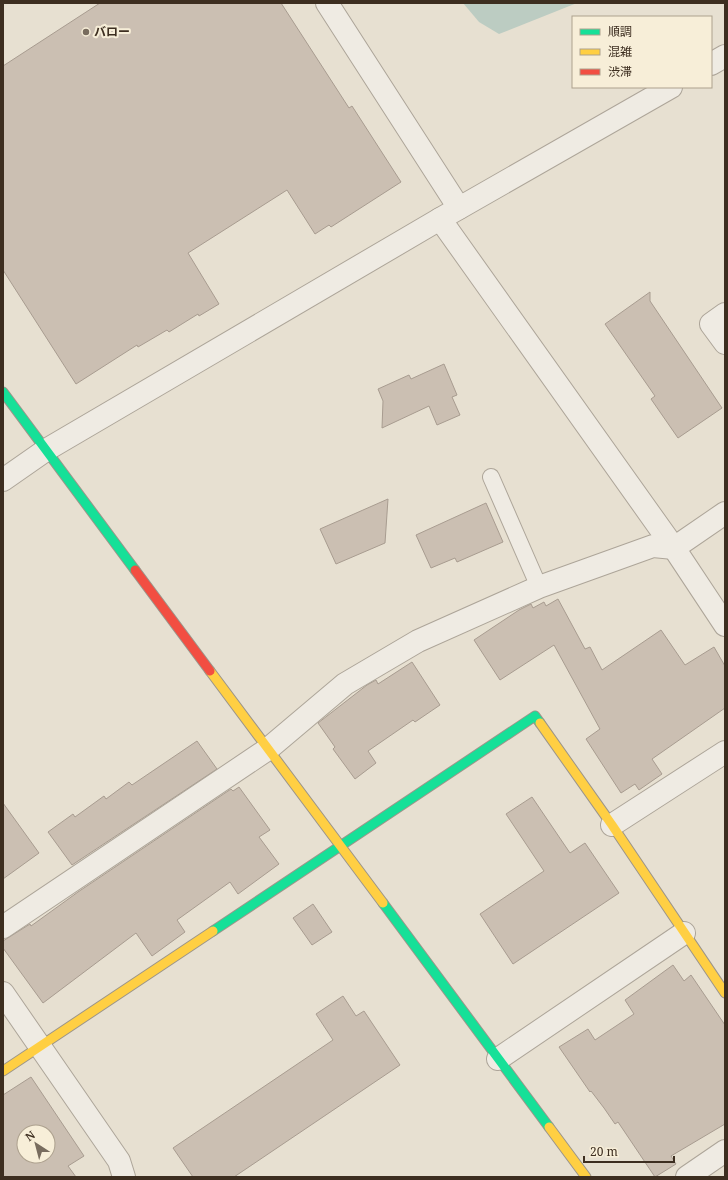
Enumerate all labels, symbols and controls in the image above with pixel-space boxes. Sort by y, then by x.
legend [572,16,712,88]
place label: バロー [94,23,130,40]
text: 順調 [608,23,632,40]
marker: バロー [81,27,91,37]
text: 混雑 [608,43,632,60]
text: 渋滞 [608,63,632,80]
north arrow [16,1124,56,1164]
text: N [22,1127,38,1144]
scale bar [584,1138,674,1164]
text: 20 m [590,1143,618,1160]

